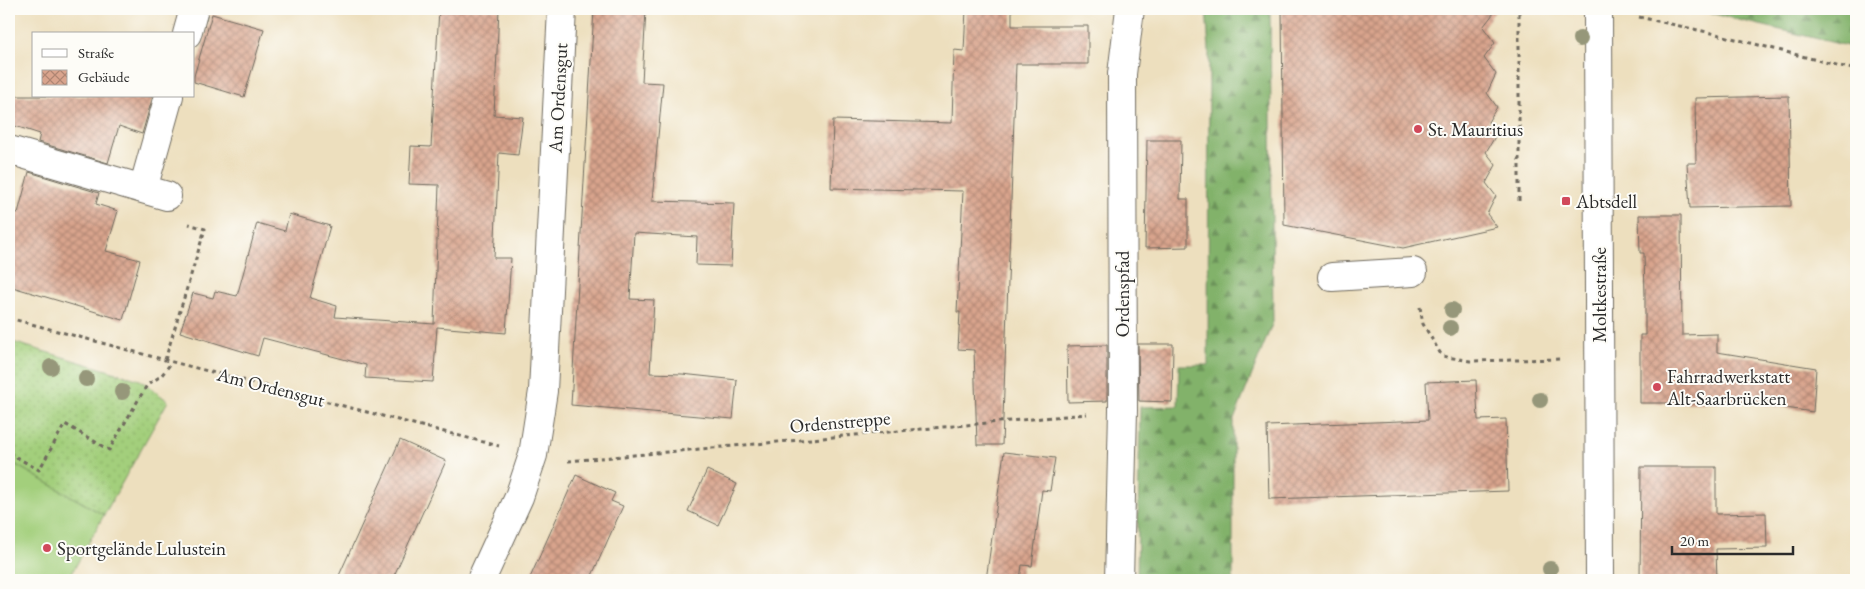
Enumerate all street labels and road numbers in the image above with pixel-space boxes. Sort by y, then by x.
street label: Am Ordensgut [543,42,573,155]
street label: Moltkestraße [1587,247,1612,343]
street label: Ordenspfad [1110,250,1135,337]
street label: Am Ordensgut [214,361,327,412]
street label: Ordenstreppe [789,405,891,439]

